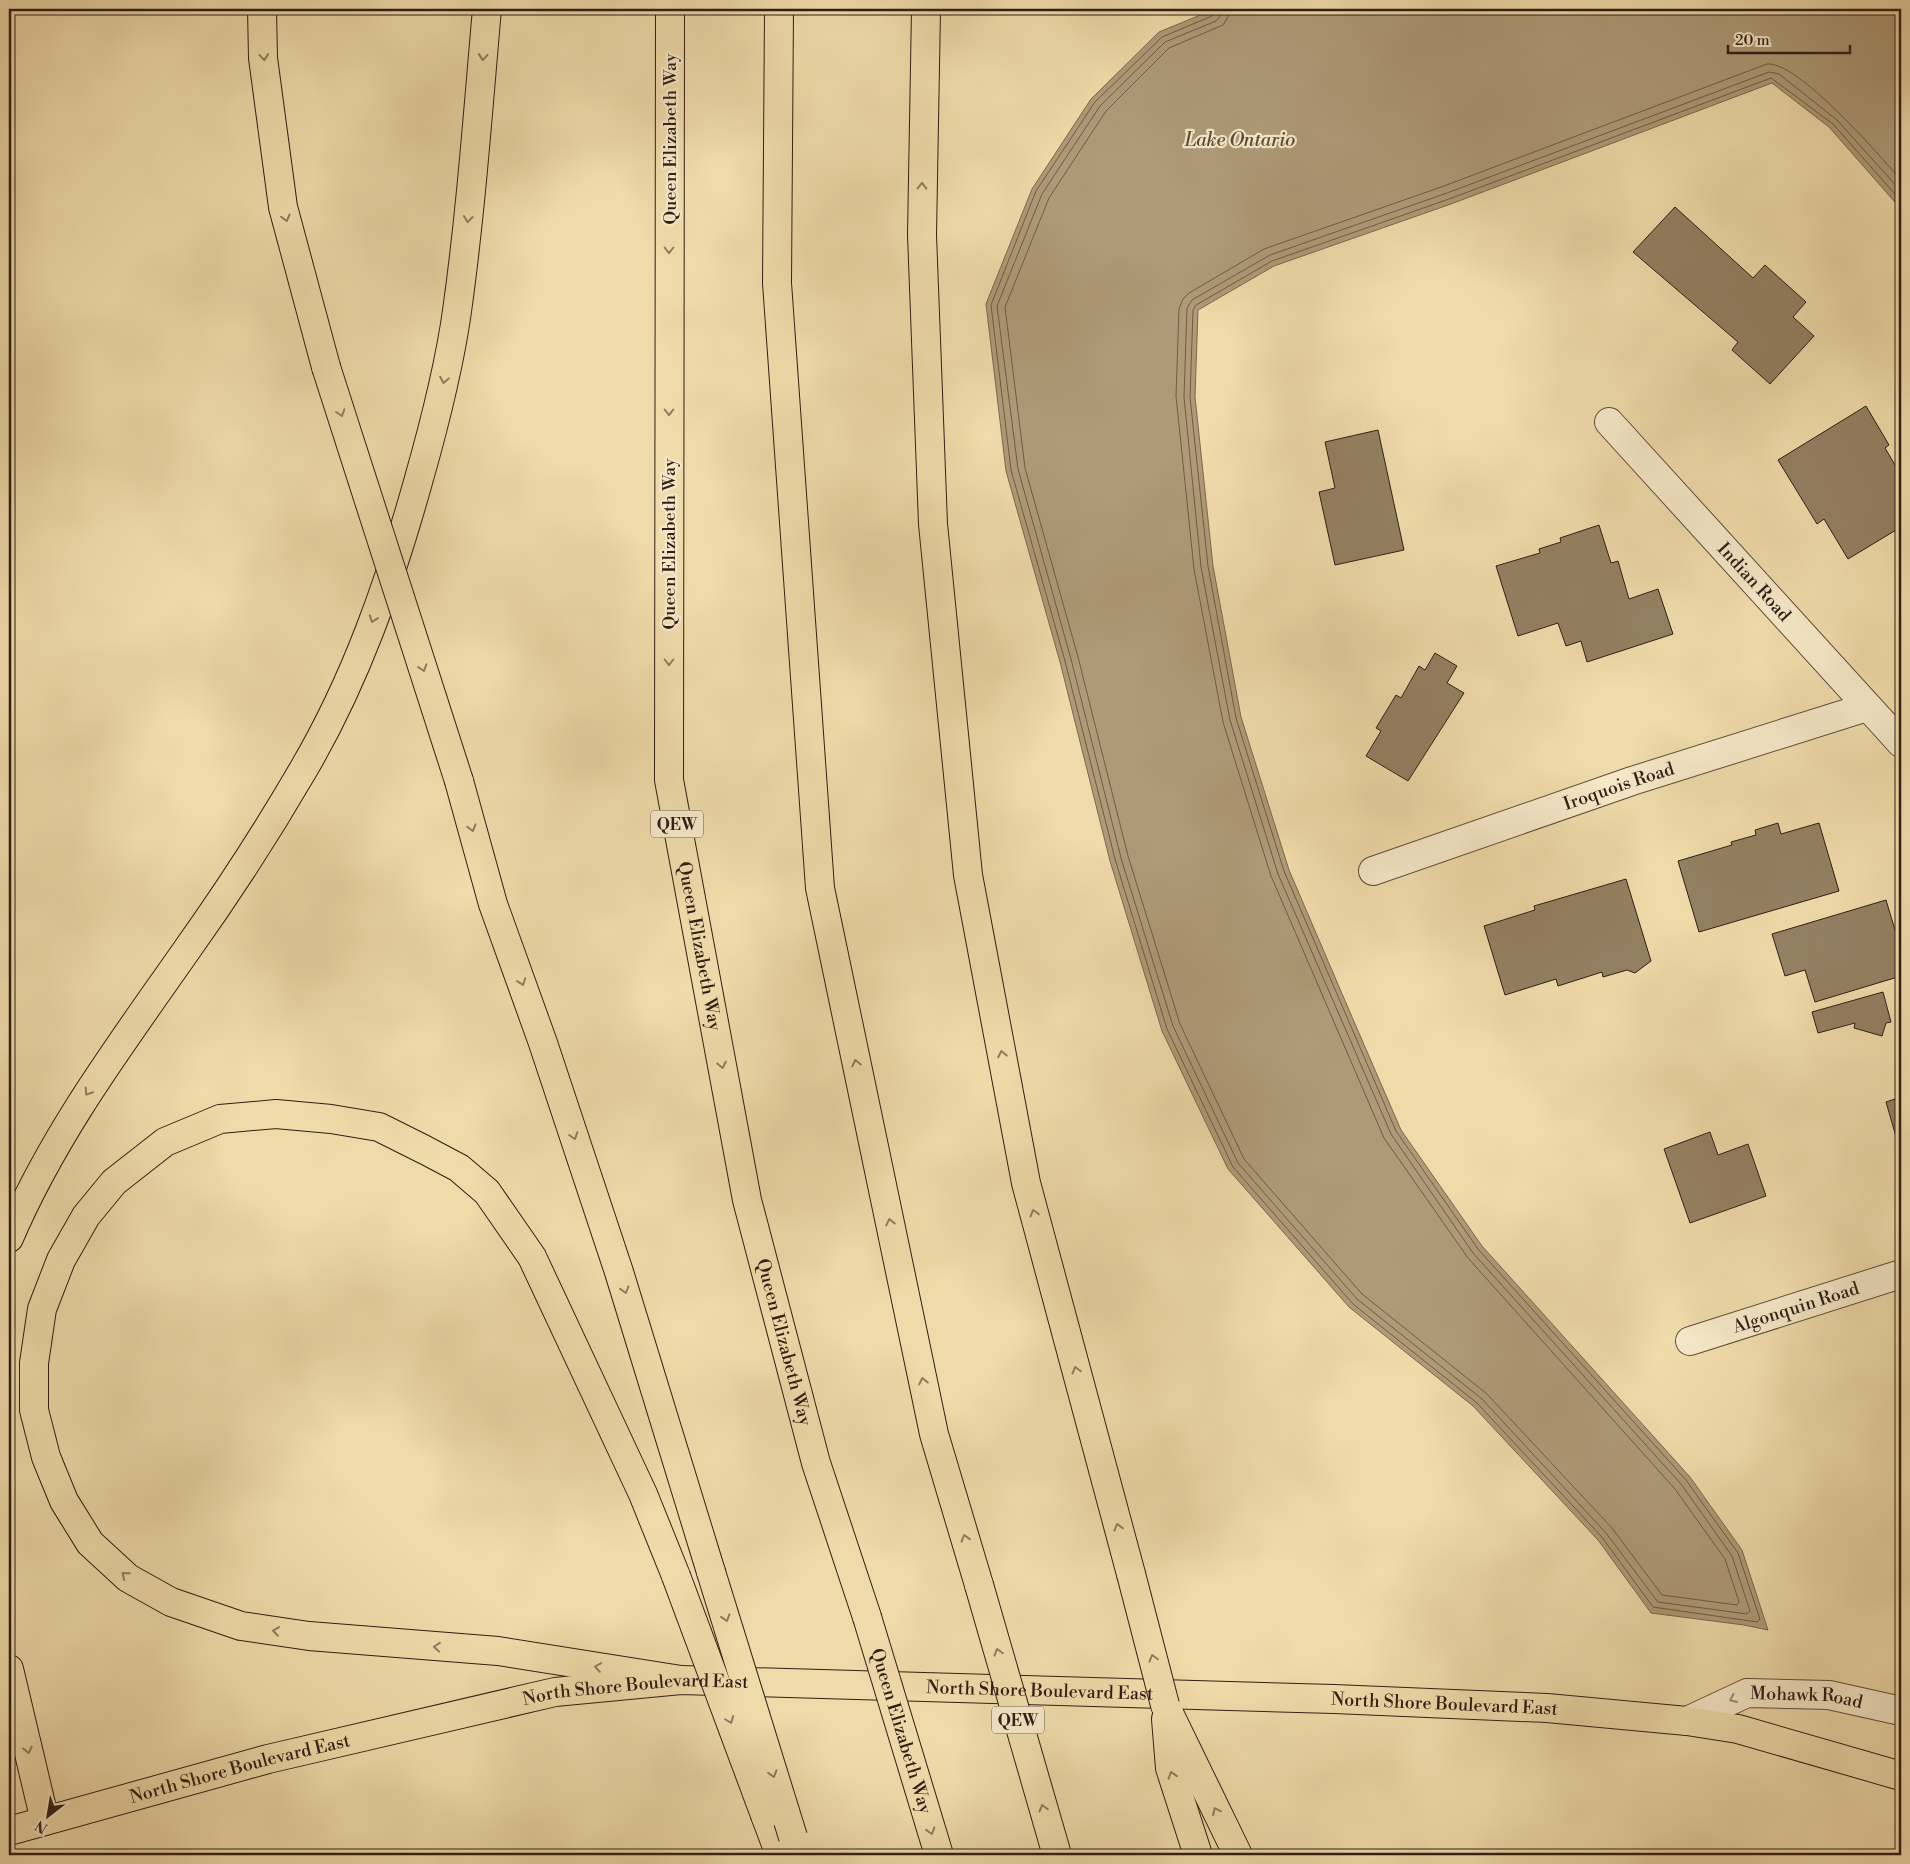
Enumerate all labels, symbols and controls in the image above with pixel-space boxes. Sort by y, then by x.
scale bar [1728,22,1850,54]
text: 20 m [1735,31,1770,50]
street label: Queen Elizabeth Way [659,53,682,225]
one-way arrow [258,54,269,62]
one-way arrow [478,54,489,62]
water label: Lake Ontario [1184,128,1295,152]
one-way arrow [917,182,927,190]
one-way arrow [281,214,291,222]
one-way arrow [463,215,474,223]
one-way arrow [664,246,674,254]
one-way arrow [439,375,450,384]
one-way arrow [335,408,345,417]
one-way arrow [664,409,674,417]
street label: Queen Elizabeth Way [658,458,681,630]
street label: Indian Road [1712,538,1796,627]
one-way arrow [369,614,379,623]
one-way arrow [664,659,674,667]
one-way arrow [417,663,427,671]
street label: Iroquois Road [1561,757,1678,816]
road number: QEW [651,811,703,838]
one-way arrow [466,823,476,831]
street label: Queen Elizabeth Way [672,860,726,1033]
one-way arrow [516,977,526,986]
one-way arrow [997,1050,1007,1058]
one-way arrow [852,1059,862,1068]
one-way arrow [717,1061,727,1069]
one-way arrow [85,1087,94,1096]
one-way arrow [569,1131,579,1140]
one-way arrow [1030,1210,1040,1218]
one-way arrow [885,1218,895,1227]
street label: Queen Elizabeth Way [751,1256,817,1428]
street label: Algonquin Road [1729,1277,1863,1339]
one-way arrow [620,1286,630,1294]
one-way arrow [1072,1367,1082,1375]
one-way arrow [918,1377,928,1386]
one-way arrow [1114,1524,1124,1532]
one-way arrow [960,1535,970,1543]
one-way arrow [122,1573,131,1581]
one-way arrow [720,1614,730,1622]
one-way arrow [271,1627,280,1637]
one-way arrow [433,1641,441,1652]
street label: Queen Elizabeth Way [865,1646,937,1817]
one-way arrow [993,1648,1004,1657]
one-way arrow [1148,1653,1159,1662]
one-way arrow [594,1662,602,1673]
street label: North Shore Boulevard East [520,1669,749,1711]
street label: North Shore Boulevard East [926,1676,1154,1706]
street label: Mohawk Road [1750,1682,1866,1714]
street label: North Shore Boulevard East [1330,1688,1560,1721]
one-way arrow [1729,1693,1738,1703]
road number: QEW [992,1706,1044,1734]
one-way arrow [724,1715,734,1724]
street label: North Shore Boulevard East [127,1729,353,1809]
one-way arrow [22,1746,33,1755]
one-way arrow [768,1769,778,1777]
one-way arrow [1168,1772,1178,1780]
north arrow [22,1792,72,1842]
one-way arrow [1039,1805,1049,1813]
one-way arrow [1212,1807,1223,1816]
text: N [32,1816,51,1837]
one-way arrow [926,1827,936,1835]

